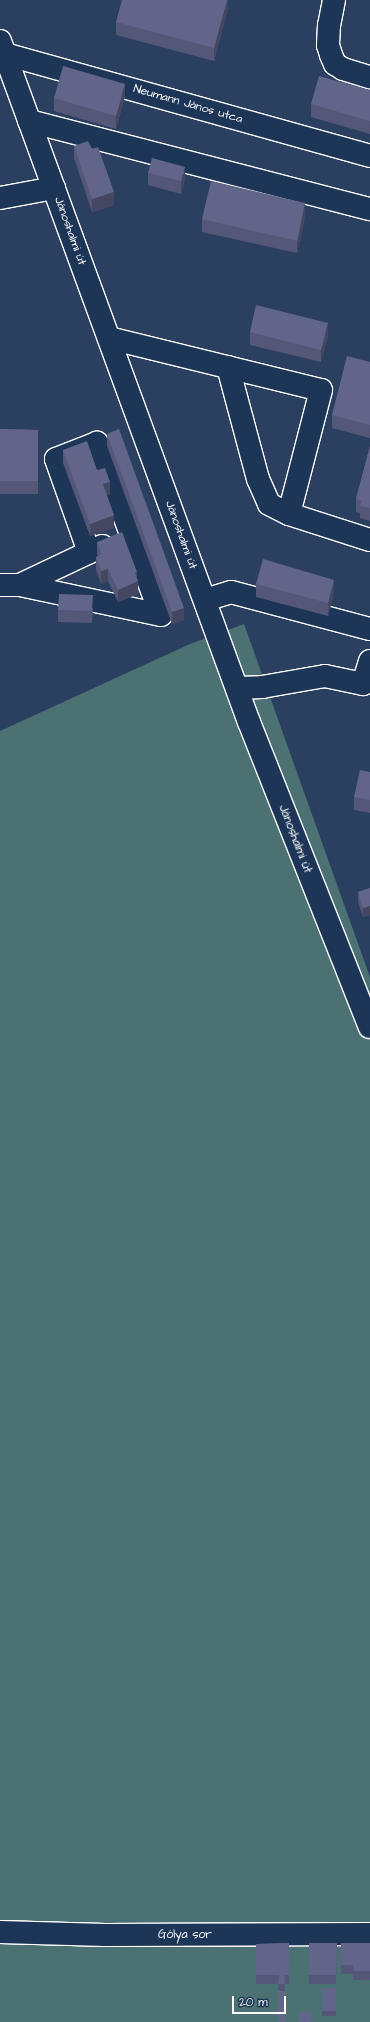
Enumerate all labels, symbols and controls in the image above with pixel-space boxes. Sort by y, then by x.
street label: Neumann János utca [132,82,244,126]
street label: Jánoshalmi út [51,195,89,267]
street label: Jánoshalmi út [162,499,200,571]
street label: Jánoshalmi út [275,803,315,875]
street label: Gólya sor [158,1928,212,1942]
scale bar [234,1988,288,2014]
text: 20 m [239,1994,268,2011]

